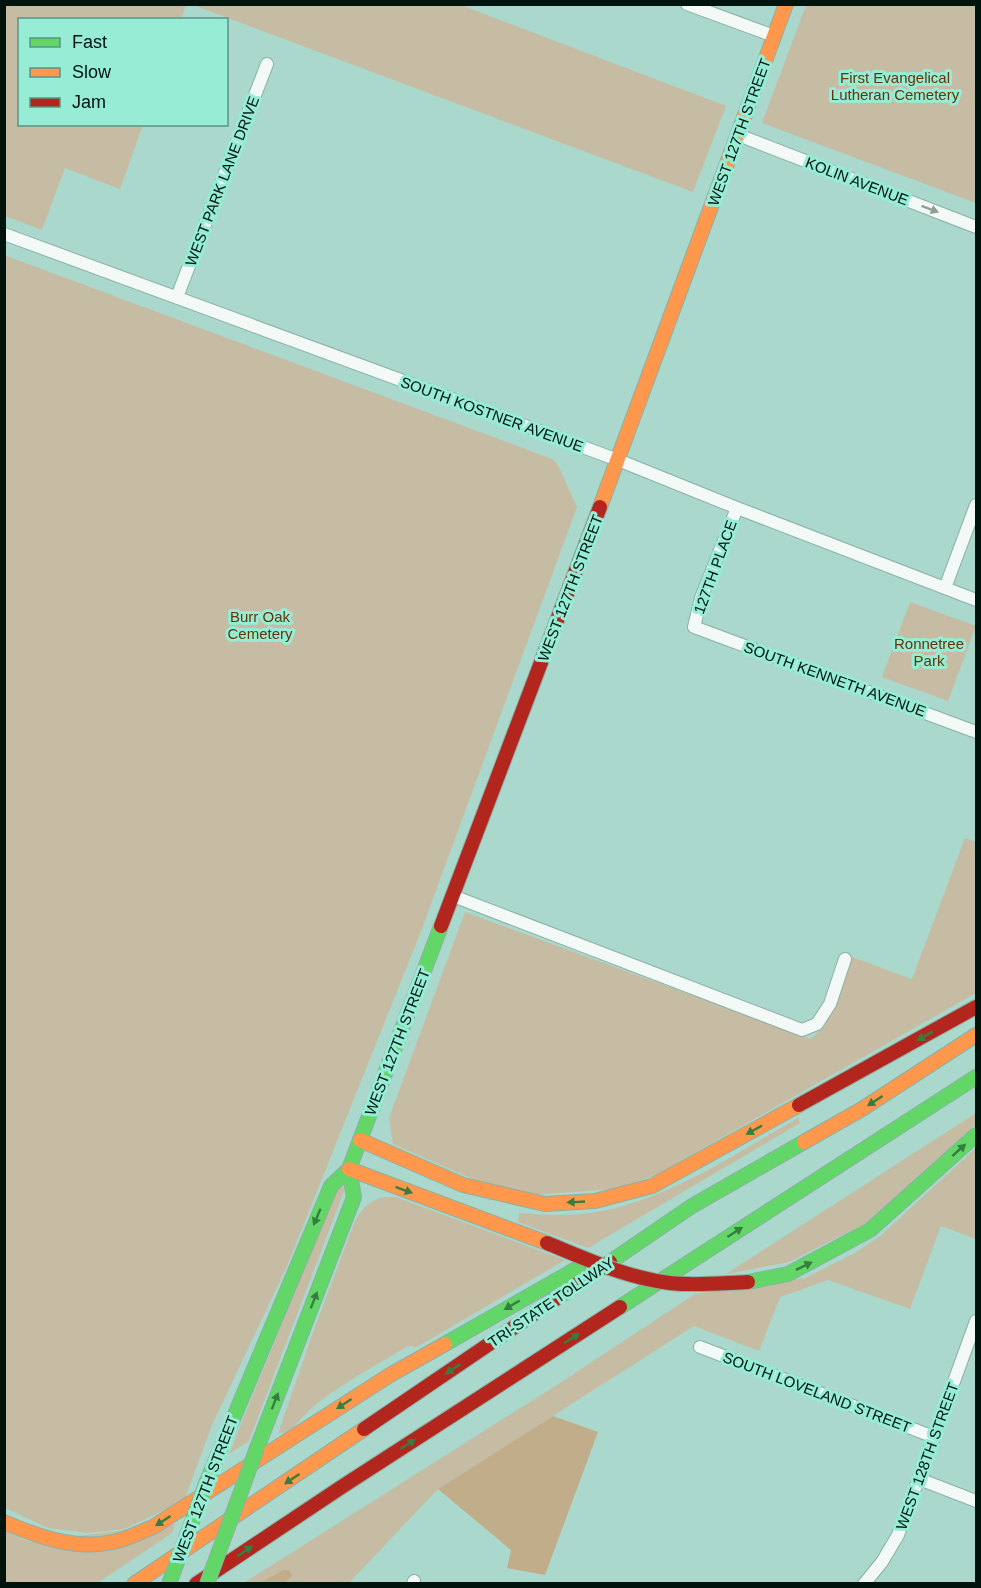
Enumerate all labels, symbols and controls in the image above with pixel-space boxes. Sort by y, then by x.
legend [18,18,228,126]
text: Fast [72,32,107,52]
street label: WEST 127TH STREET [704,56,774,208]
text: Slow [72,62,112,82]
park label: First Evangelical Lutheran Cemetery [831,69,960,103]
text: Jam [72,92,106,112]
street label: WEST PARK LANE DRIVE [182,94,262,268]
street label: KOLIN AVENUE [803,154,911,208]
one-way arrow [921,204,939,214]
street label: SOUTH KOSTNER AVENUE [398,373,586,455]
street label: WEST 127TH STREET [534,512,606,664]
street label: 127TH PLACE [690,518,740,616]
park label: Burr Oak Cemetery [227,608,293,642]
park label: Ronnetree Park [894,635,964,669]
street label: SOUTH KENNETH AVENUE [742,638,928,720]
street label: WEST 127TH STREET [361,966,433,1118]
one-way arrow [916,1031,933,1041]
one-way arrow [866,1095,883,1106]
one-way arrow [746,1125,763,1135]
one-way arrow [951,1144,966,1157]
one-way arrow [395,1185,413,1195]
one-way arrow [566,1198,585,1207]
one-way arrow [313,1208,322,1225]
one-way arrow [727,1227,743,1238]
street label: TRI-STATE TOLLWAY [485,1254,617,1350]
one-way arrow [796,1261,813,1271]
one-way arrow [310,1291,319,1309]
one-way arrow [503,1300,520,1310]
one-way arrow [563,1332,579,1344]
street label: SOUTH LOVELAND STREET [721,1348,913,1436]
one-way arrow [445,1363,461,1374]
street label: WEST 128TH STREET [892,1380,962,1532]
one-way arrow [270,1392,280,1410]
one-way arrow [336,1399,353,1410]
street label: WEST 127TH STREET [169,1413,241,1565]
one-way arrow [400,1439,416,1450]
one-way arrow [284,1473,300,1484]
one-way arrow [154,1515,171,1526]
one-way arrow [237,1546,253,1557]

